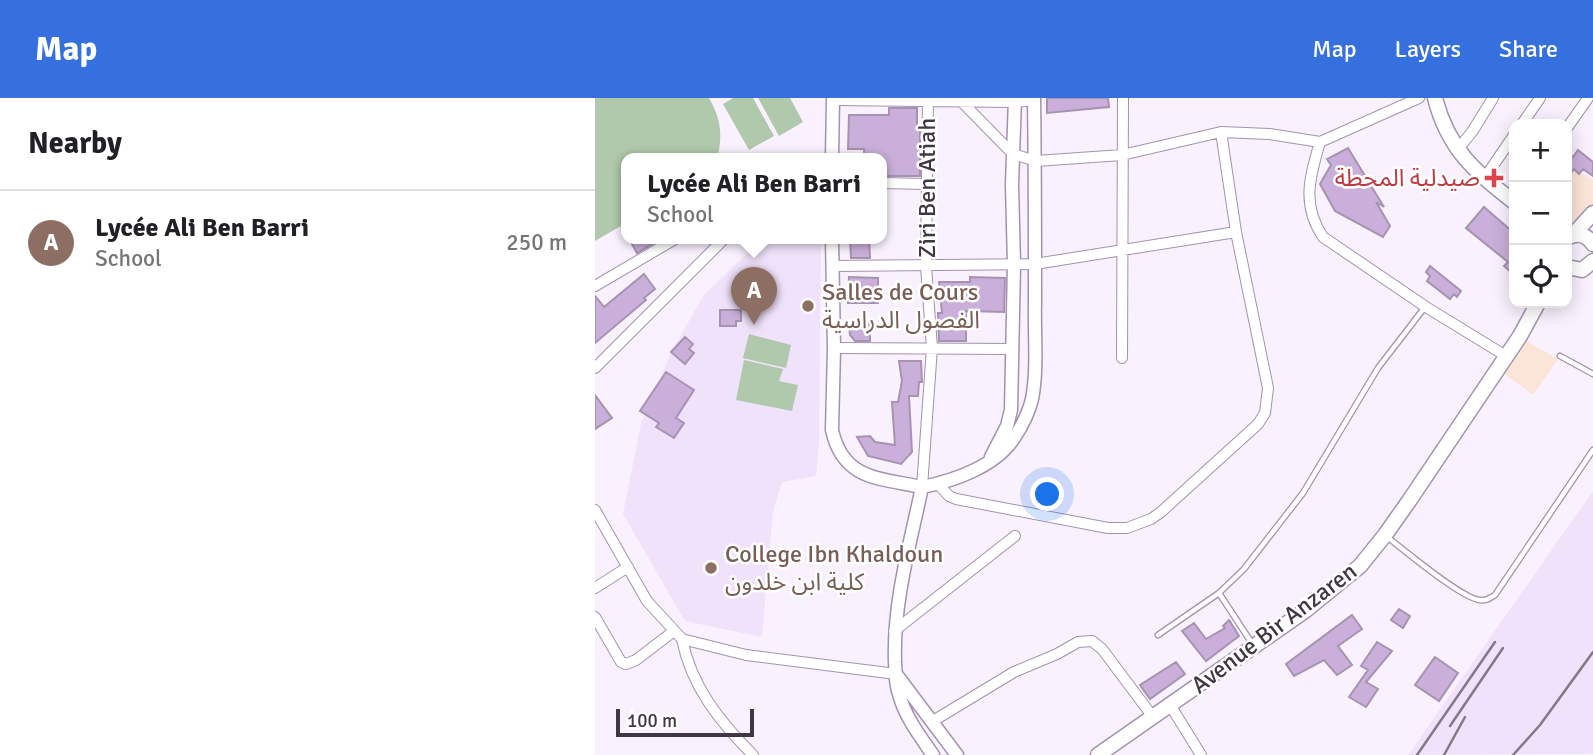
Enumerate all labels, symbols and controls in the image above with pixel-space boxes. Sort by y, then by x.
text: Map [35,29,97,70]
text: Map [1312,34,1357,64]
text: Layers [1395,34,1461,64]
text: Share [1499,34,1558,64]
street label: Ziri Ben Atiah [912,118,942,258]
map controls [1509,119,1572,308]
button: + [1509,119,1572,182]
text: Nearby [28,125,122,162]
popup [621,153,887,244]
place label: صيدلية المحطة [1335,163,1480,193]
text: Lycée Ali Ben Barri [647,168,861,200]
marker: صيدلية المحطة [1486,170,1502,186]
button: − [1509,182,1572,245]
text: School [647,200,714,229]
text: Lycée Ali Ben Barri [95,212,309,244]
text: A [44,228,58,257]
text: 250 m [506,228,567,257]
text: School [95,244,162,273]
button: locate [1509,245,1572,308]
pin: A [731,267,777,325]
place label: Salles de Cours الفصول الدراسية [822,277,980,335]
marker: Salles de Cours الفصول الدراسية [800,298,816,314]
your location [1030,477,1064,511]
place label: College Ibn Khaldoun كلية ابن خلدون [725,539,943,597]
street label: Avenue Bir Anzaren [1185,556,1363,700]
marker: College Ibn Khaldoun كلية ابن خلدون [703,560,719,576]
scale bar [616,706,754,738]
text: 100 m [627,709,677,733]

